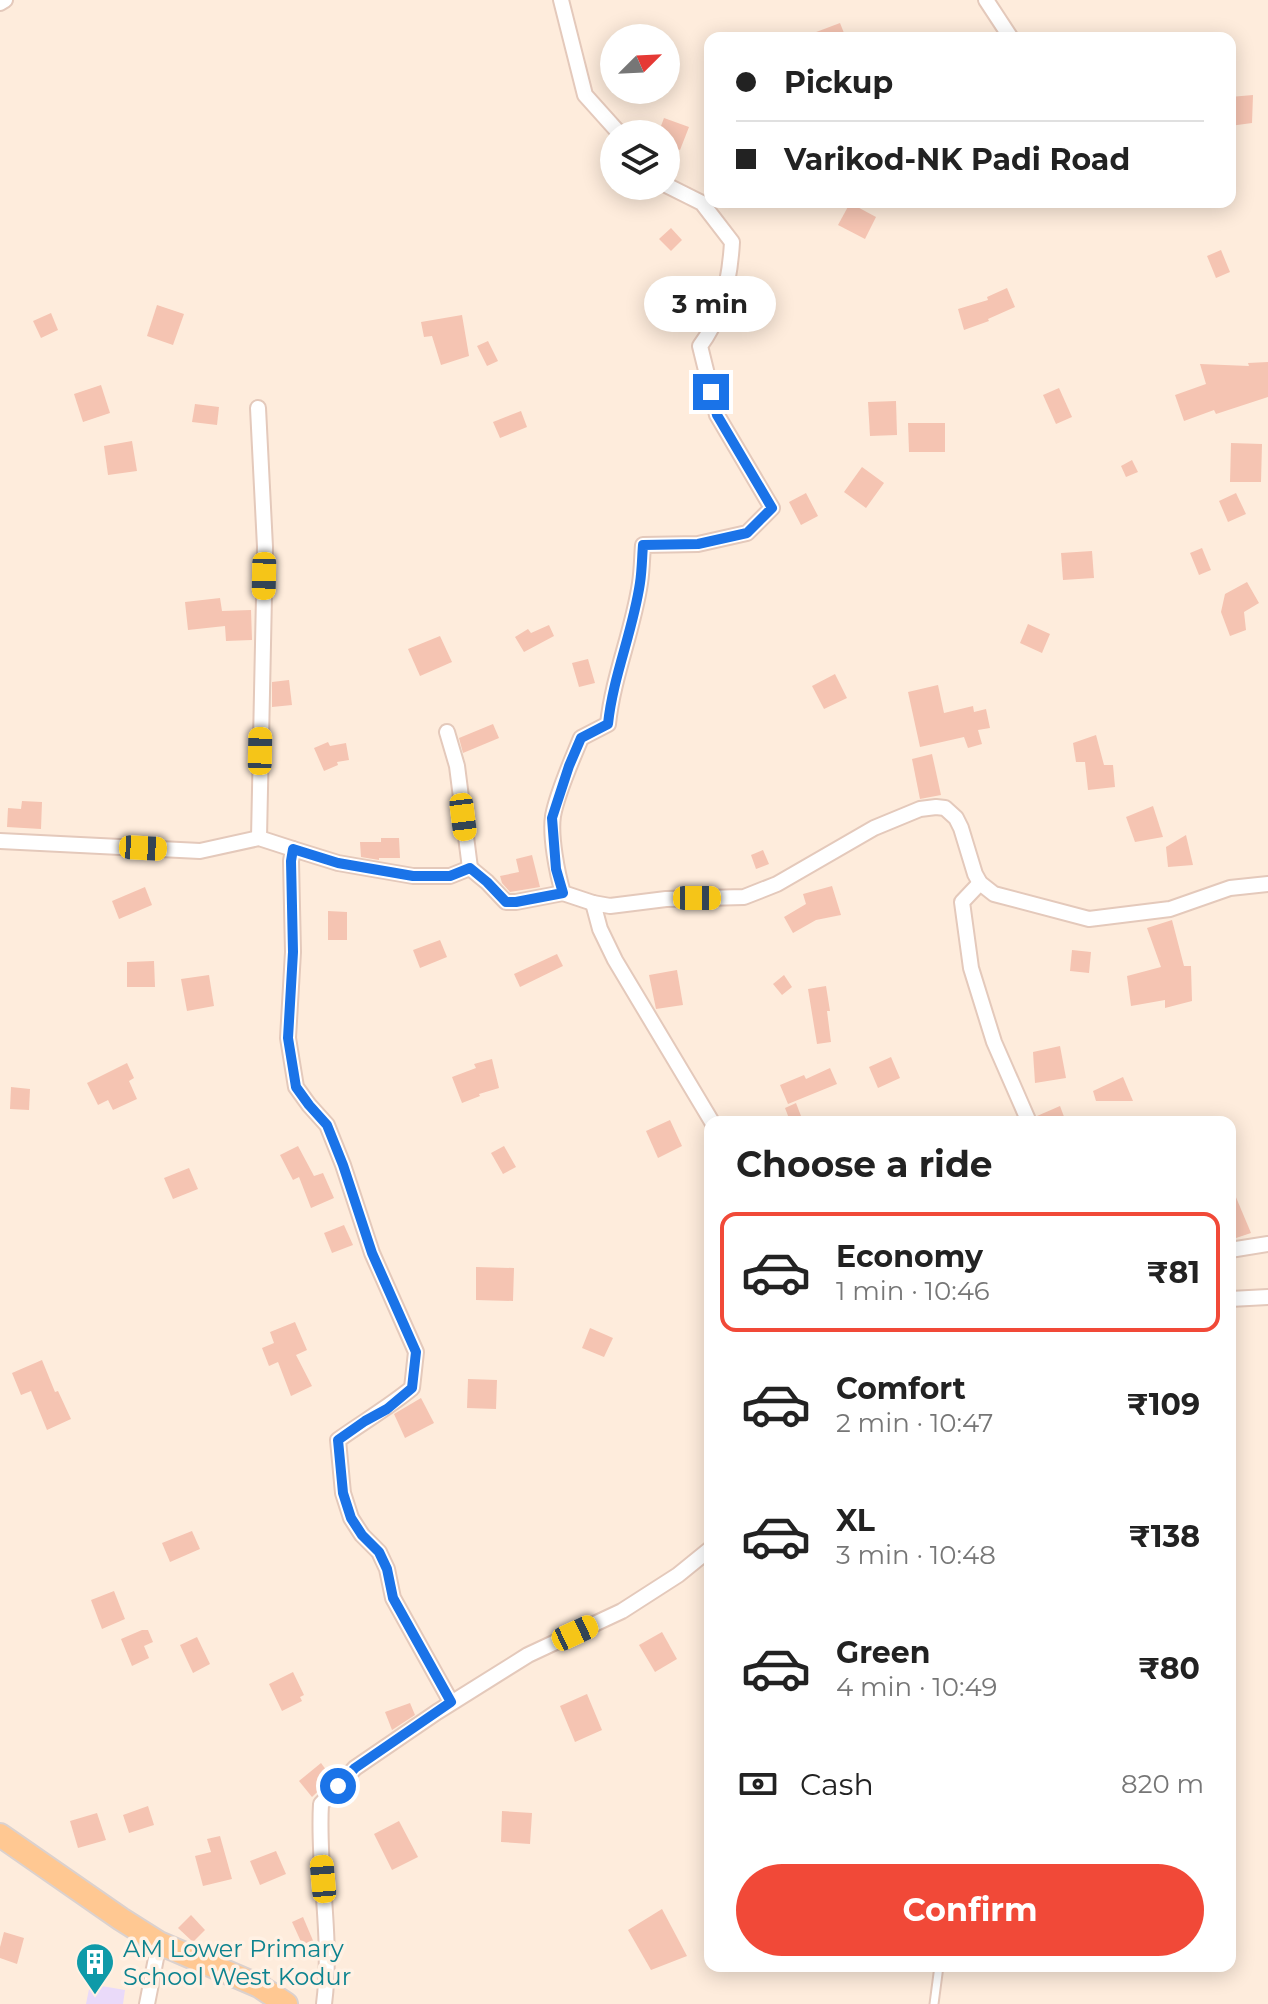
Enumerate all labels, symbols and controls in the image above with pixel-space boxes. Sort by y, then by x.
north arrow [600,24,680,104]
map controls [600,24,680,200]
text: Pickup [784,64,893,101]
button: layers [600,120,680,200]
text: Varikod-NK Padi Road [784,141,1130,178]
callout: 3 min [645,276,777,332]
text: 3 min [672,288,748,320]
route end [693,374,729,410]
car [252,552,276,600]
car [248,727,272,775]
car [448,792,478,842]
car [118,835,168,861]
car [673,886,721,910]
text: Choose a ride [736,1142,993,1186]
icon: car [740,1236,812,1308]
text: Economy [836,1238,983,1275]
text: ₹81 [1147,1254,1200,1291]
text: 1 min · 10:46 [836,1275,990,1307]
icon: car [740,1368,812,1440]
text: Comfort [836,1370,966,1407]
text: ₹109 [1127,1386,1200,1423]
text: 2 min · 10:47 [836,1407,993,1439]
icon: car [740,1500,812,1572]
text: XL [836,1502,875,1539]
text: ₹138 [1129,1518,1200,1555]
text: 3 min · 10:48 [836,1539,996,1571]
car [548,1612,602,1654]
icon: car [740,1632,812,1704]
text: Green [836,1634,930,1671]
text: ₹80 [1138,1650,1200,1687]
text: 4 min · 10:49 [836,1671,997,1703]
icon: cash [736,1762,780,1806]
text: Cash [800,1766,874,1803]
route start [320,1768,356,1804]
text: 820 m [1121,1768,1204,1800]
car [309,1854,337,1904]
button: Confirm [736,1864,1204,1956]
place label: AM Lower Primary School West Kodur [123,1934,351,1991]
building icon: AM Lower Primary School West Kodur [74,1941,116,1996]

